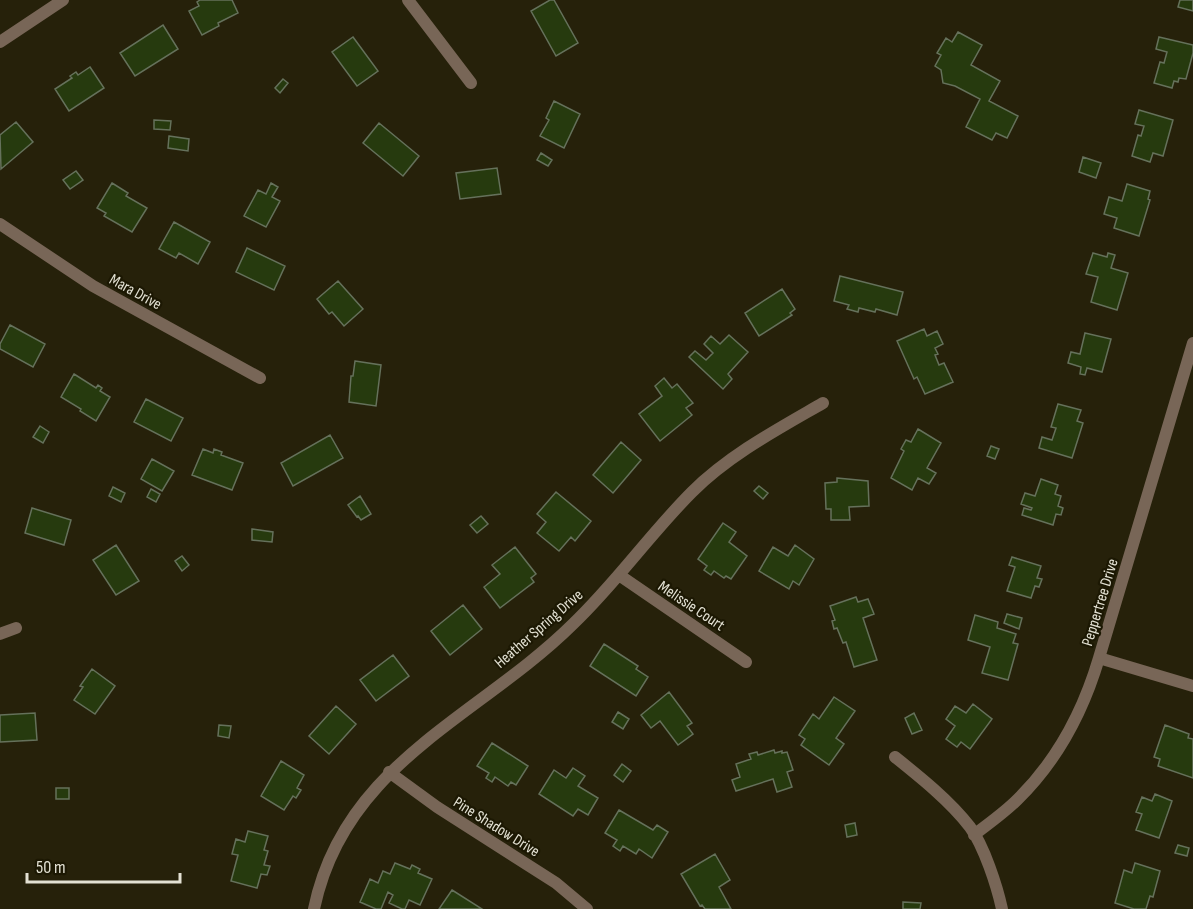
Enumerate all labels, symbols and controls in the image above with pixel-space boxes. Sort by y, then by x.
street label: Mara Drive [106,270,165,314]
street label: Peppertree Drive [1078,557,1123,648]
street label: Melissie Court [654,577,728,635]
street label: Heather Spring Drive [491,586,587,673]
street label: Pine Shadow Drive [450,793,543,861]
scale bar [27,846,180,884]
text: 50 m [36,857,66,878]

